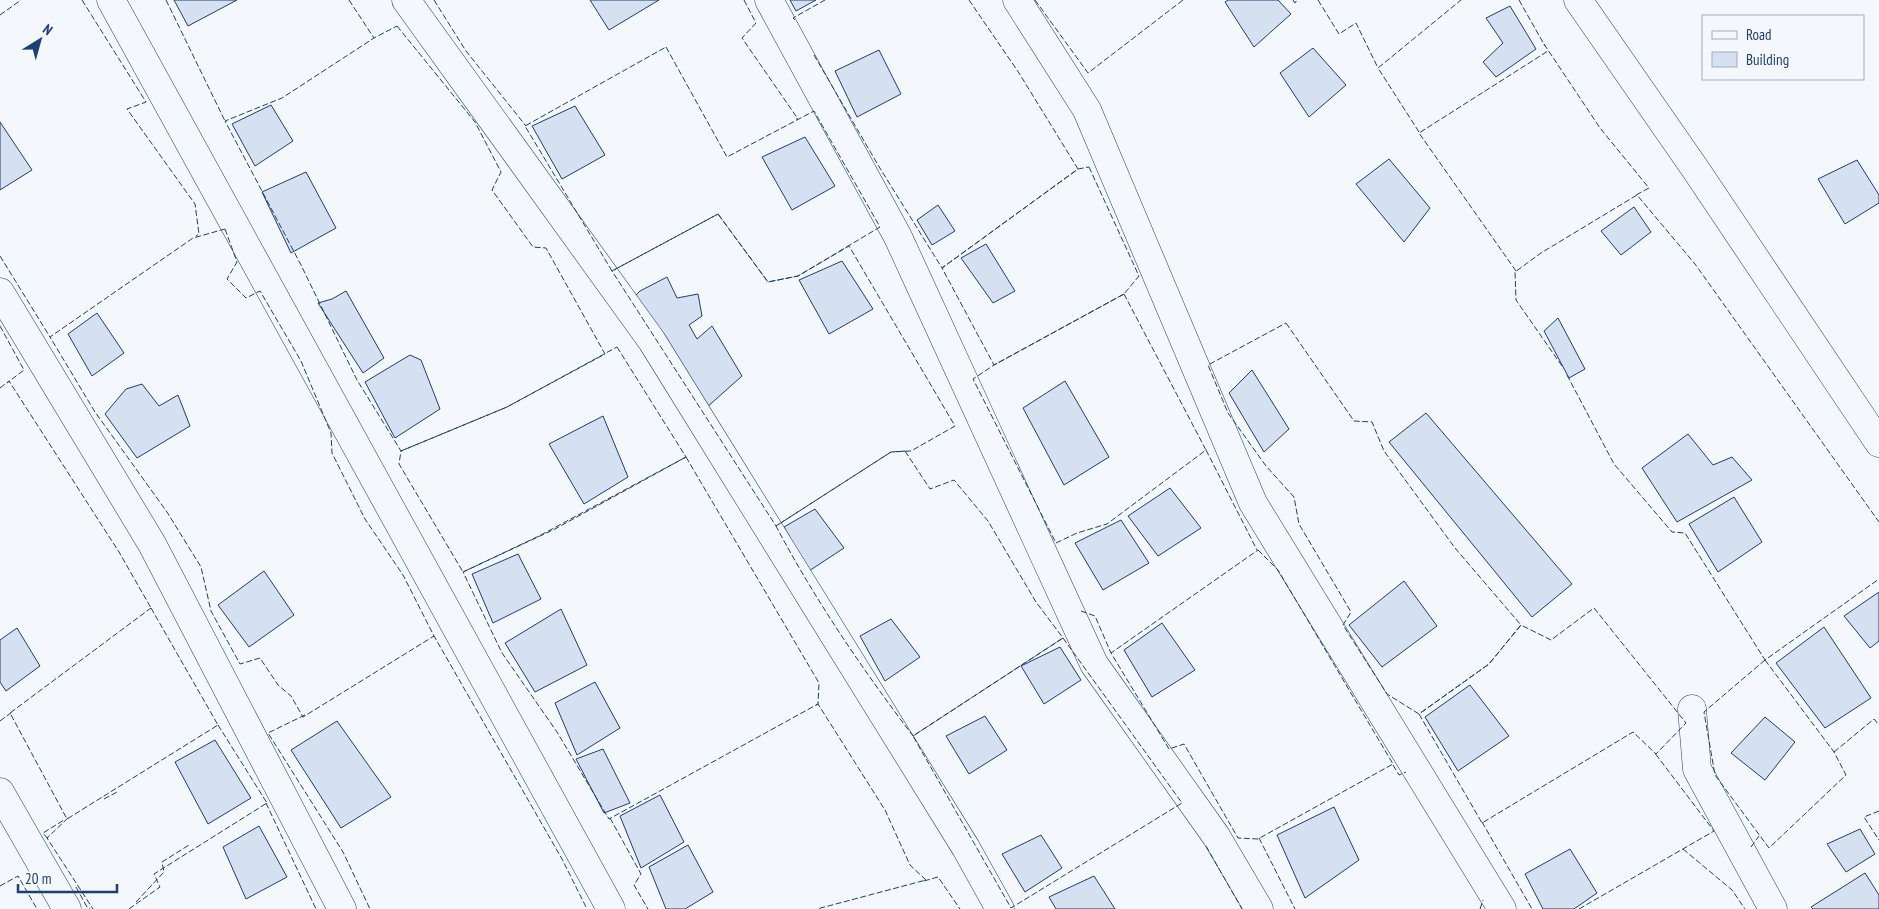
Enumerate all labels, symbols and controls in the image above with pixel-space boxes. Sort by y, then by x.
north arrow [15,15,65,65]
legend [1702,15,1864,80]
text: N [39,20,56,39]
text: Road [1746,25,1772,44]
text: Building [1746,50,1789,69]
scale bar [18,862,116,894]
text: 20 m [25,869,51,888]

